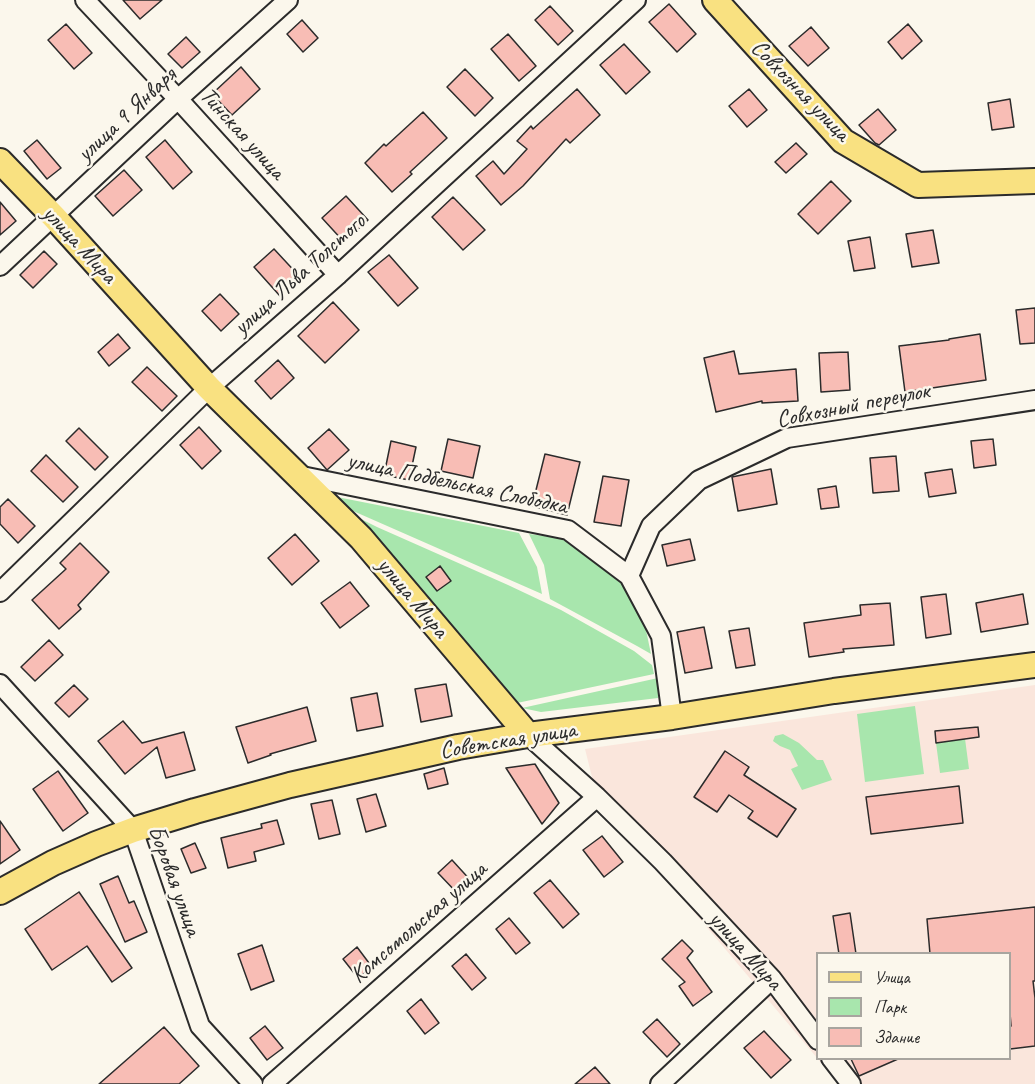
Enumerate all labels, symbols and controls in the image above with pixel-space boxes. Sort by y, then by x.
street label: Совхозная улица [744,34,856,148]
street label: улица 9 Января [71,62,183,168]
street label: Тинская улица [193,82,291,186]
street label: улица Мира [36,200,122,290]
street label: улица Льва Толстого [228,208,372,342]
street label: Совхозный переулок [774,377,932,435]
street label: улица Подбельская Слободка [344,447,570,521]
street label: улица Мира [370,552,454,644]
street label: Советская улица [438,716,578,766]
street label: Боровая улица [141,822,207,940]
street label: Комсомольская улица [345,856,493,990]
street label: улица Мира [702,905,788,997]
legend [816,952,1011,1060]
text: Улица [874,966,910,988]
text: Парк [874,996,906,1018]
text: Здание [874,1026,919,1048]

